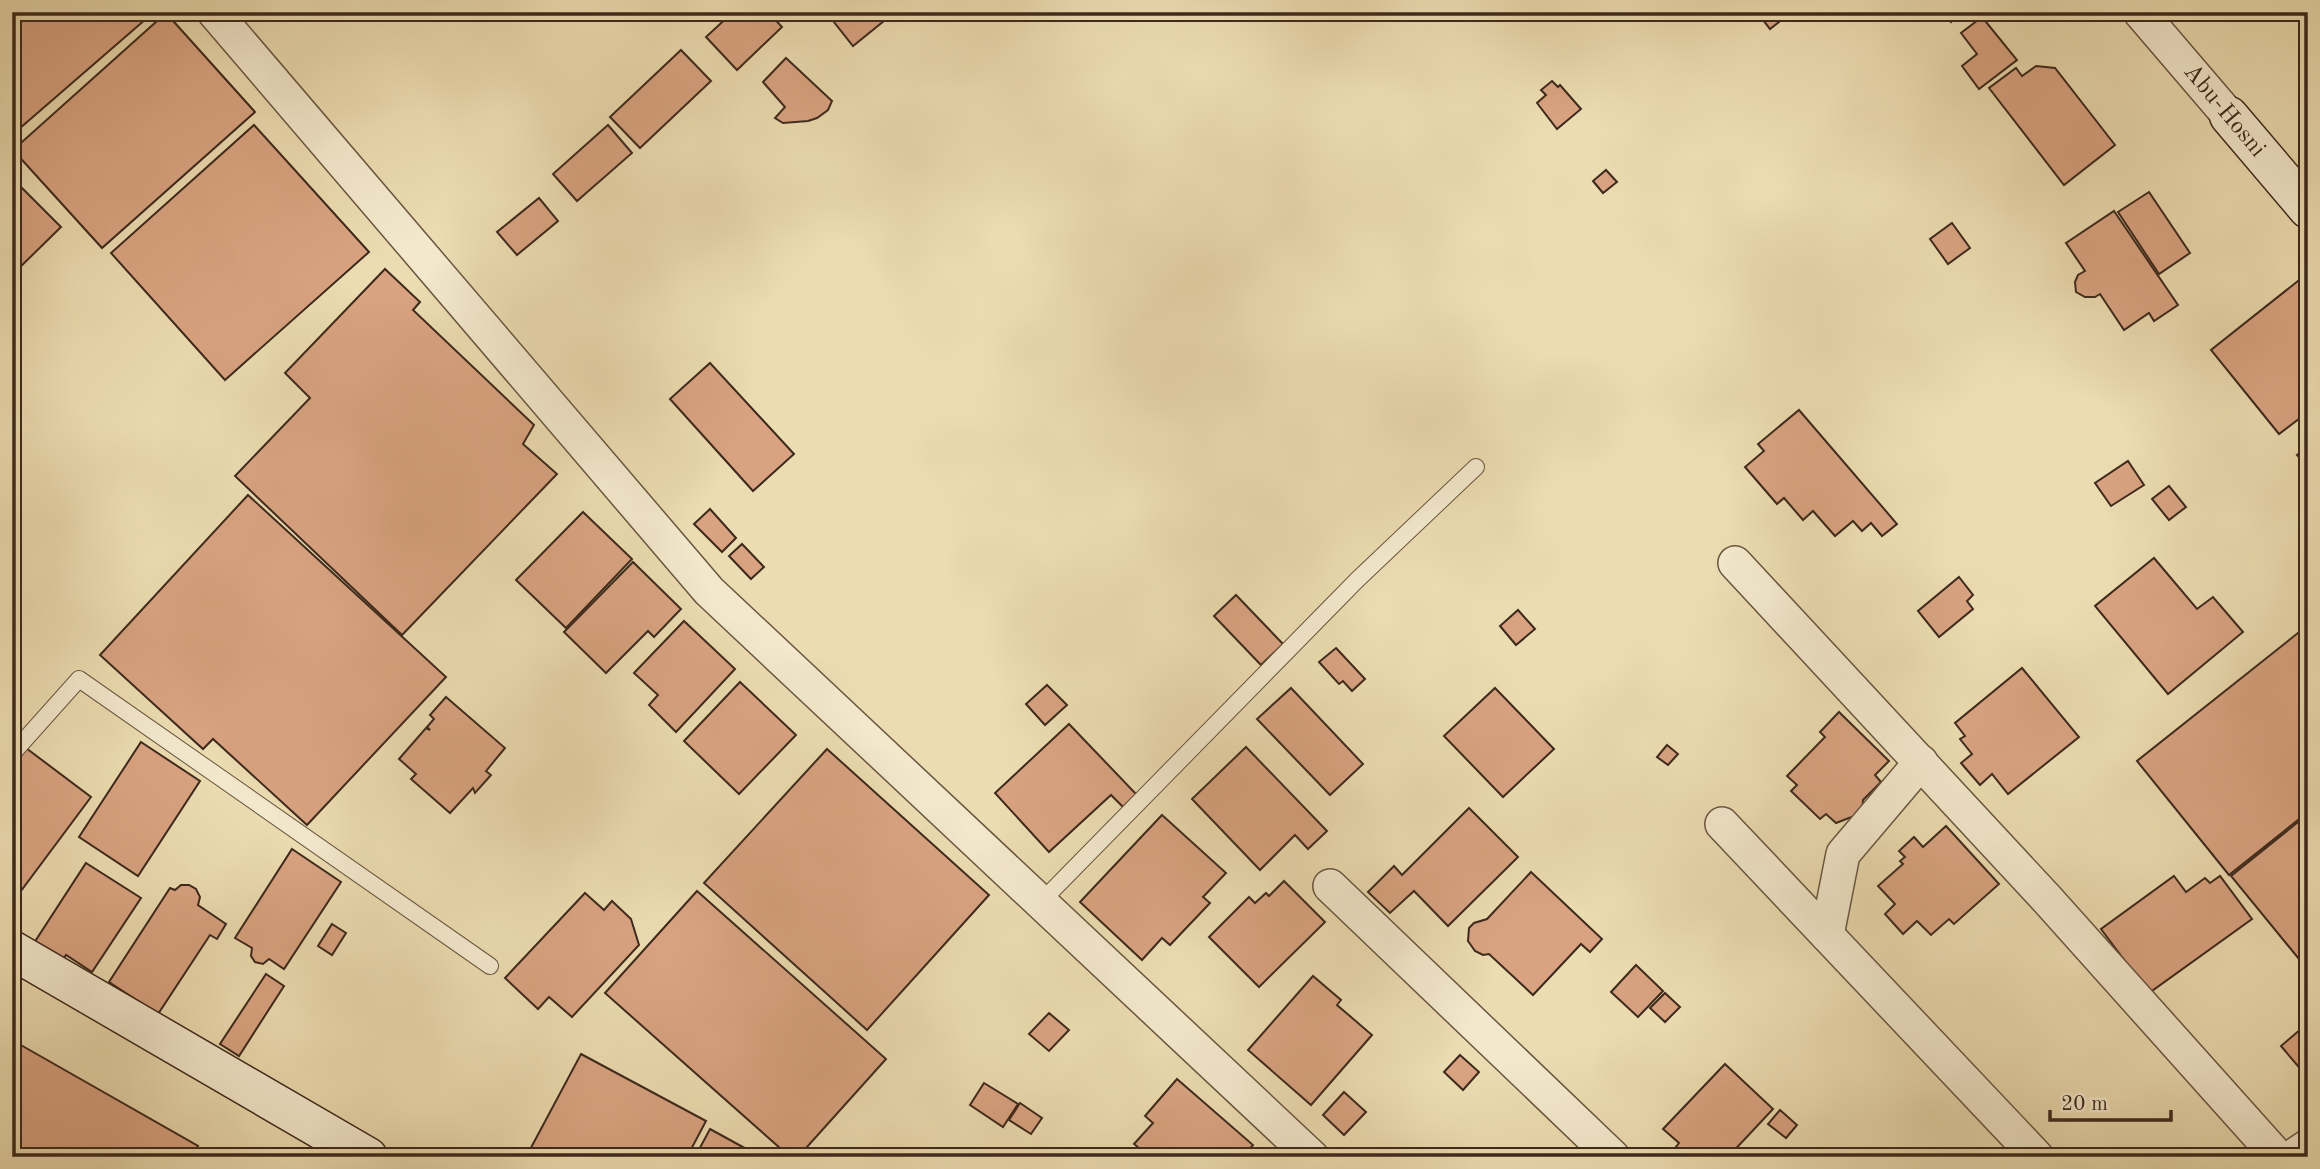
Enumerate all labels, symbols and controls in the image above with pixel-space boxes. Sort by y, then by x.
street label: Abu-Hosni [2178,60,2270,162]
scale bar [2050,1078,2171,1122]
text: 20 m [2061,1094,2108,1115]

